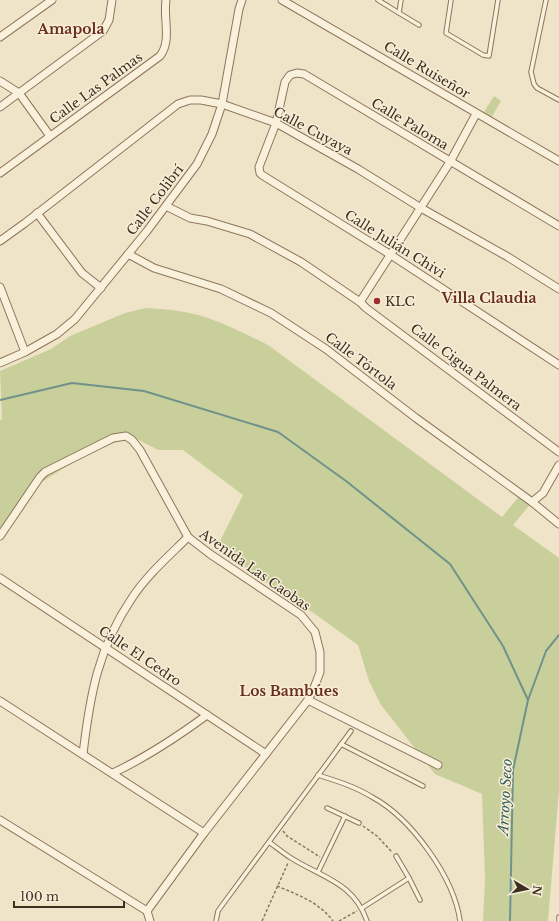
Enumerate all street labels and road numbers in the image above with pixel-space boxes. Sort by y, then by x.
street label: Calle Ruiseñor [381,38,474,103]
street label: Calle Las Palmas [46,49,146,127]
street label: Calle Paloma [368,94,452,154]
street label: Calle Cuyaya [271,103,356,159]
street label: Calle Colibrí [123,161,187,239]
street label: Calle Julián Chivi [342,206,449,282]
street label: Calle Cigua Palmera [407,320,525,415]
street label: Calle Tórtola [322,329,401,394]
street label: Avenida Las Caobas [195,525,314,615]
street label: Calle El Cedro [96,622,184,690]

